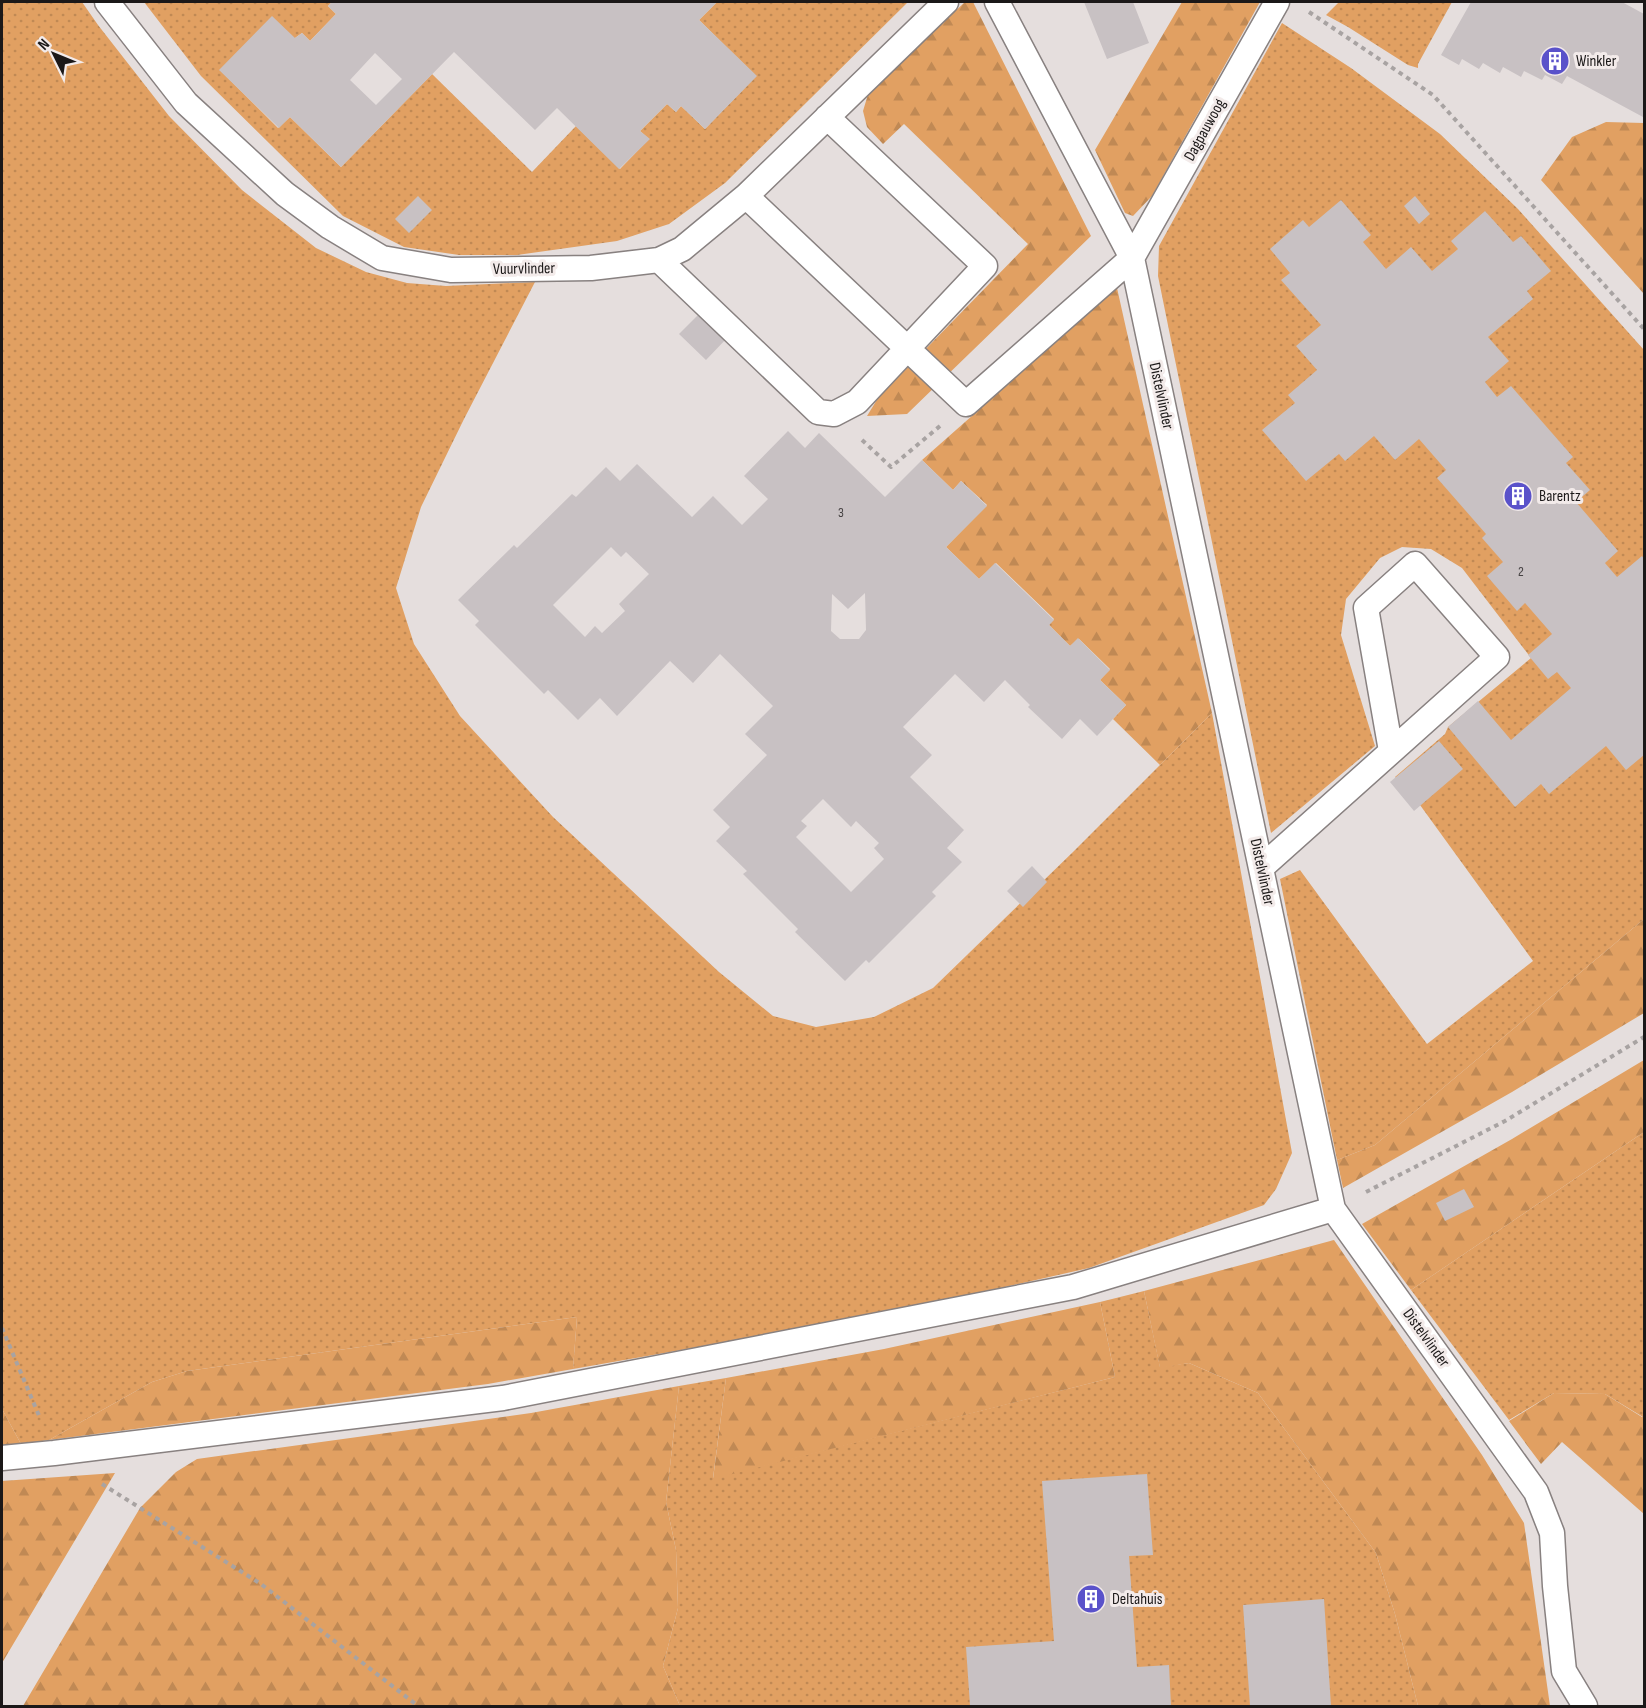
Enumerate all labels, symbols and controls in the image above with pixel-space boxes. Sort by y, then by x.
north arrow [24,24,84,84]
text: N [34,35,54,54]
building icon: Winkler [1539,45,1571,77]
place label: Winkler [1576,52,1617,71]
street label: Dagpauwoog [1180,96,1230,164]
street label: Vuurvlinder [493,259,556,279]
street label: Distelvlinder [1145,361,1177,432]
building icon: Barentz [1502,480,1534,512]
place label: Barentz [1539,487,1581,506]
house number: 3 [838,504,844,521]
house number: 2 [1518,563,1524,580]
street label: Distelvlinder [1246,837,1278,908]
street label: Distelvlinder [1398,1305,1454,1371]
building icon: Deltahuis [1075,1583,1107,1615]
place label: Deltahuis [1112,1590,1163,1609]

